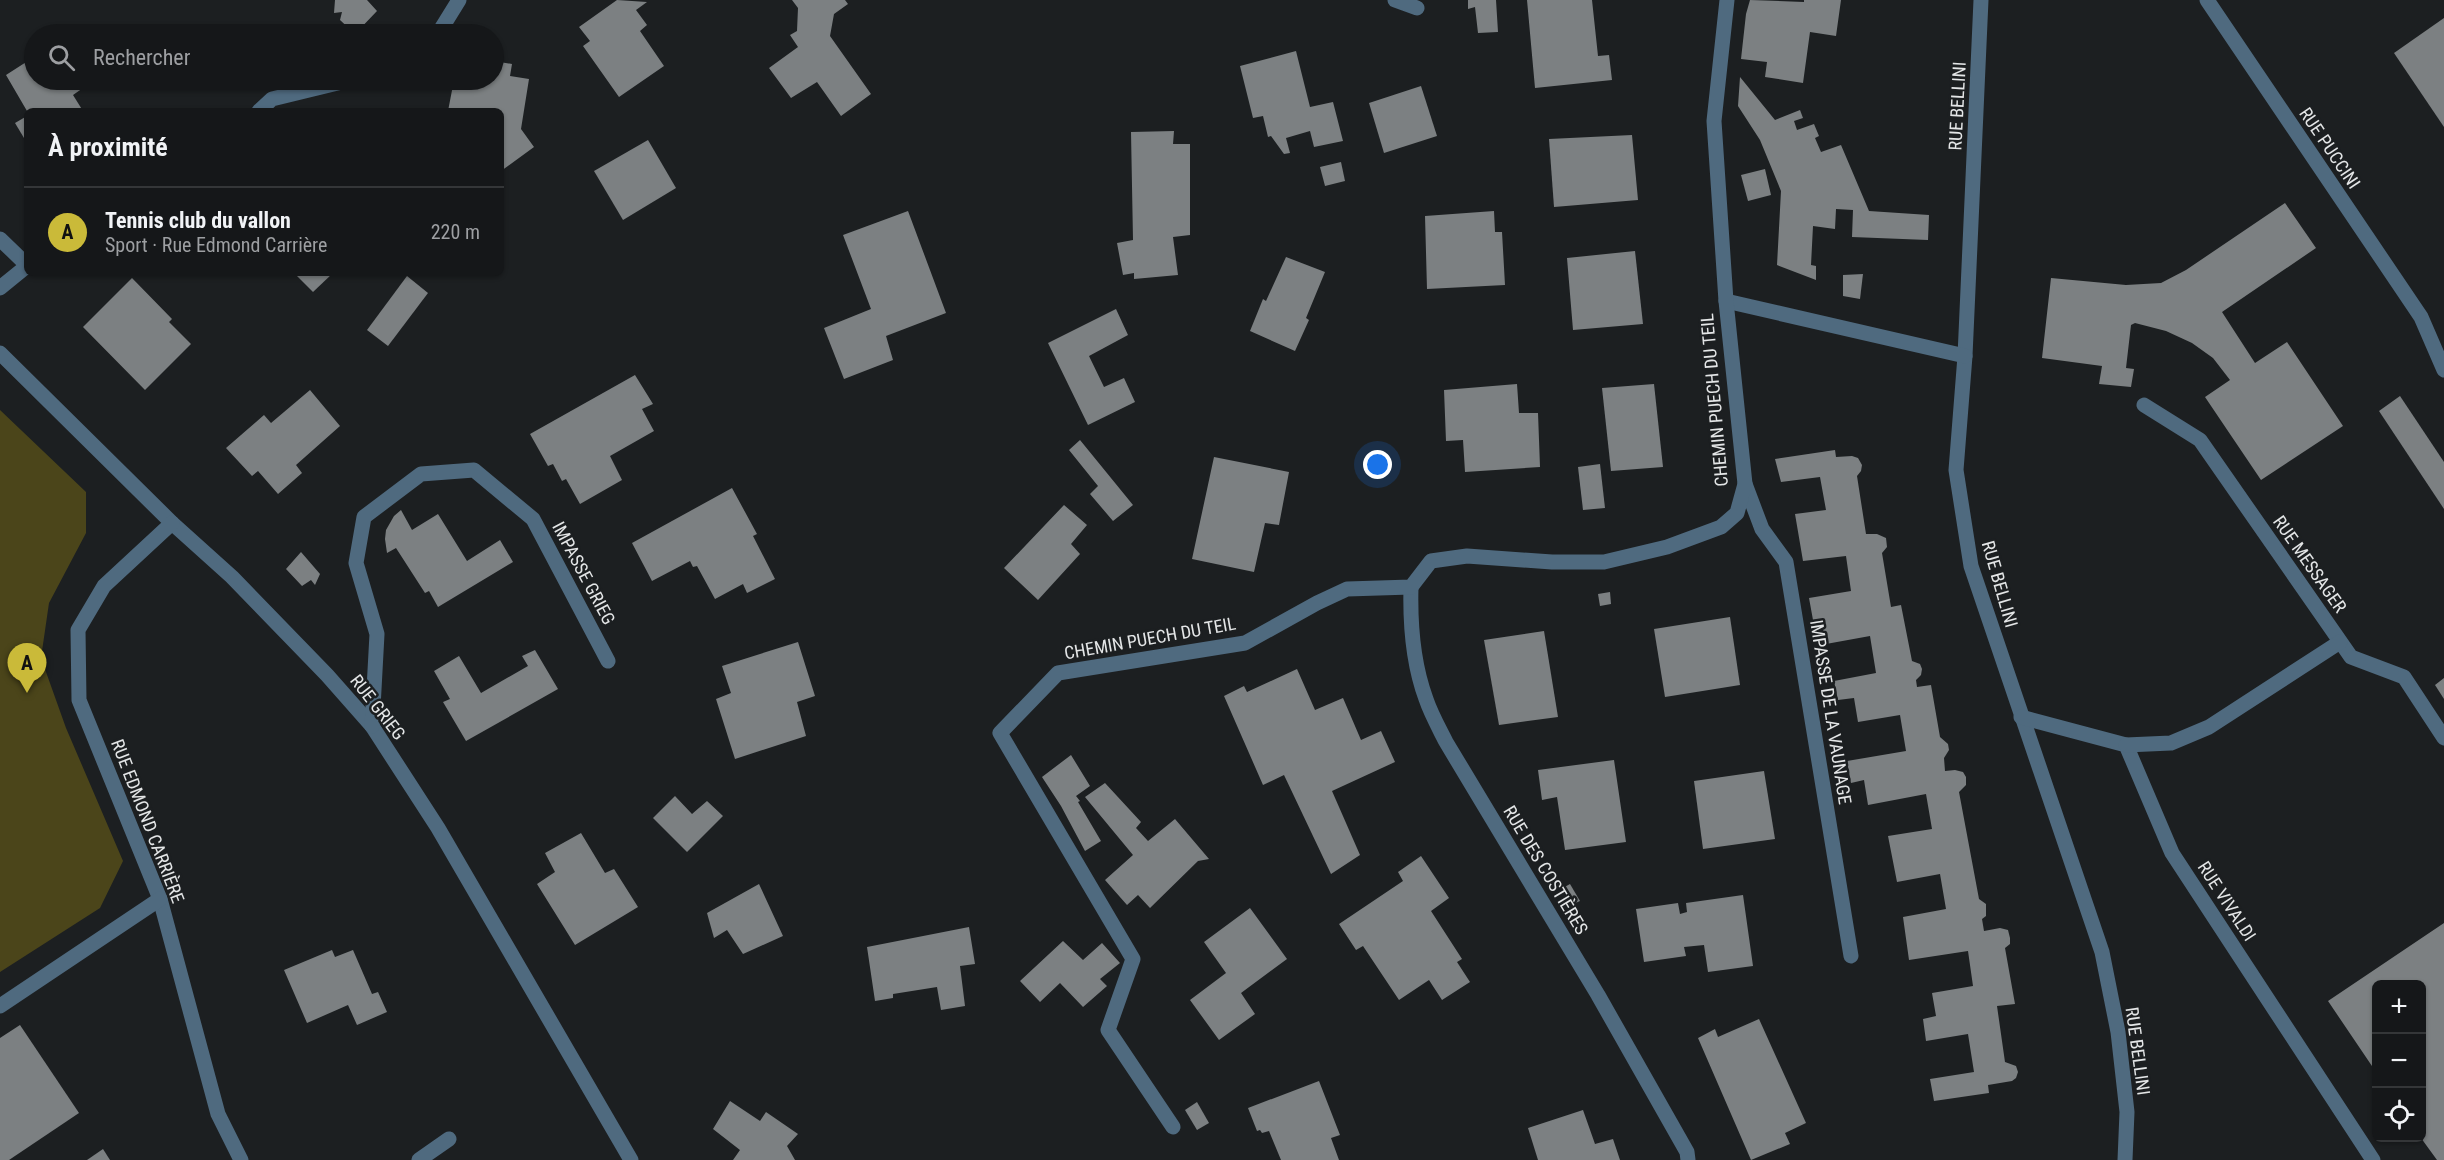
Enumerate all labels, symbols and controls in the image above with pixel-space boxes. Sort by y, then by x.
search box [24,24,504,90]
icon: search [45,41,78,74]
text: Rechercher [93,45,190,70]
street label: RUE BELLINI [1944,61,1970,151]
street label: RUE PUCCINI [2295,103,2365,193]
text: À proximité [48,132,168,162]
text: Tennis club du vallon [105,208,291,233]
text: A [62,220,73,244]
text: 220 m [431,220,480,244]
text: Sport · Rue Edmond Carrière [105,233,327,257]
street label: CHEMIN PUECH DU TEIL [1696,312,1732,487]
your location [1363,450,1392,479]
street label: RUE MESSAGER [2269,512,2351,617]
street label: IMPASSE GRIEG [548,518,620,628]
street label: RUE BELLINI [1978,538,2022,630]
street label: CHEMIN PUECH DU TEIL [1063,612,1238,663]
street label: IMPASSE DE LA VAUNAGE [1806,618,1856,806]
pin: A [8,644,46,693]
street label: RUE GRIEG [346,670,410,744]
street label: RUE EDMOND CARRIÈRE [107,736,189,906]
street label: RUE DES COSTIÈRES [1499,802,1593,938]
street label: RUE VIVALDI [2194,857,2260,945]
map controls [2372,980,2426,1142]
button: + [2372,980,2426,1034]
street label: RUE BELLINI [2121,1006,2155,1096]
button: − [2372,1034,2426,1088]
button: locate [2372,1088,2426,1142]

